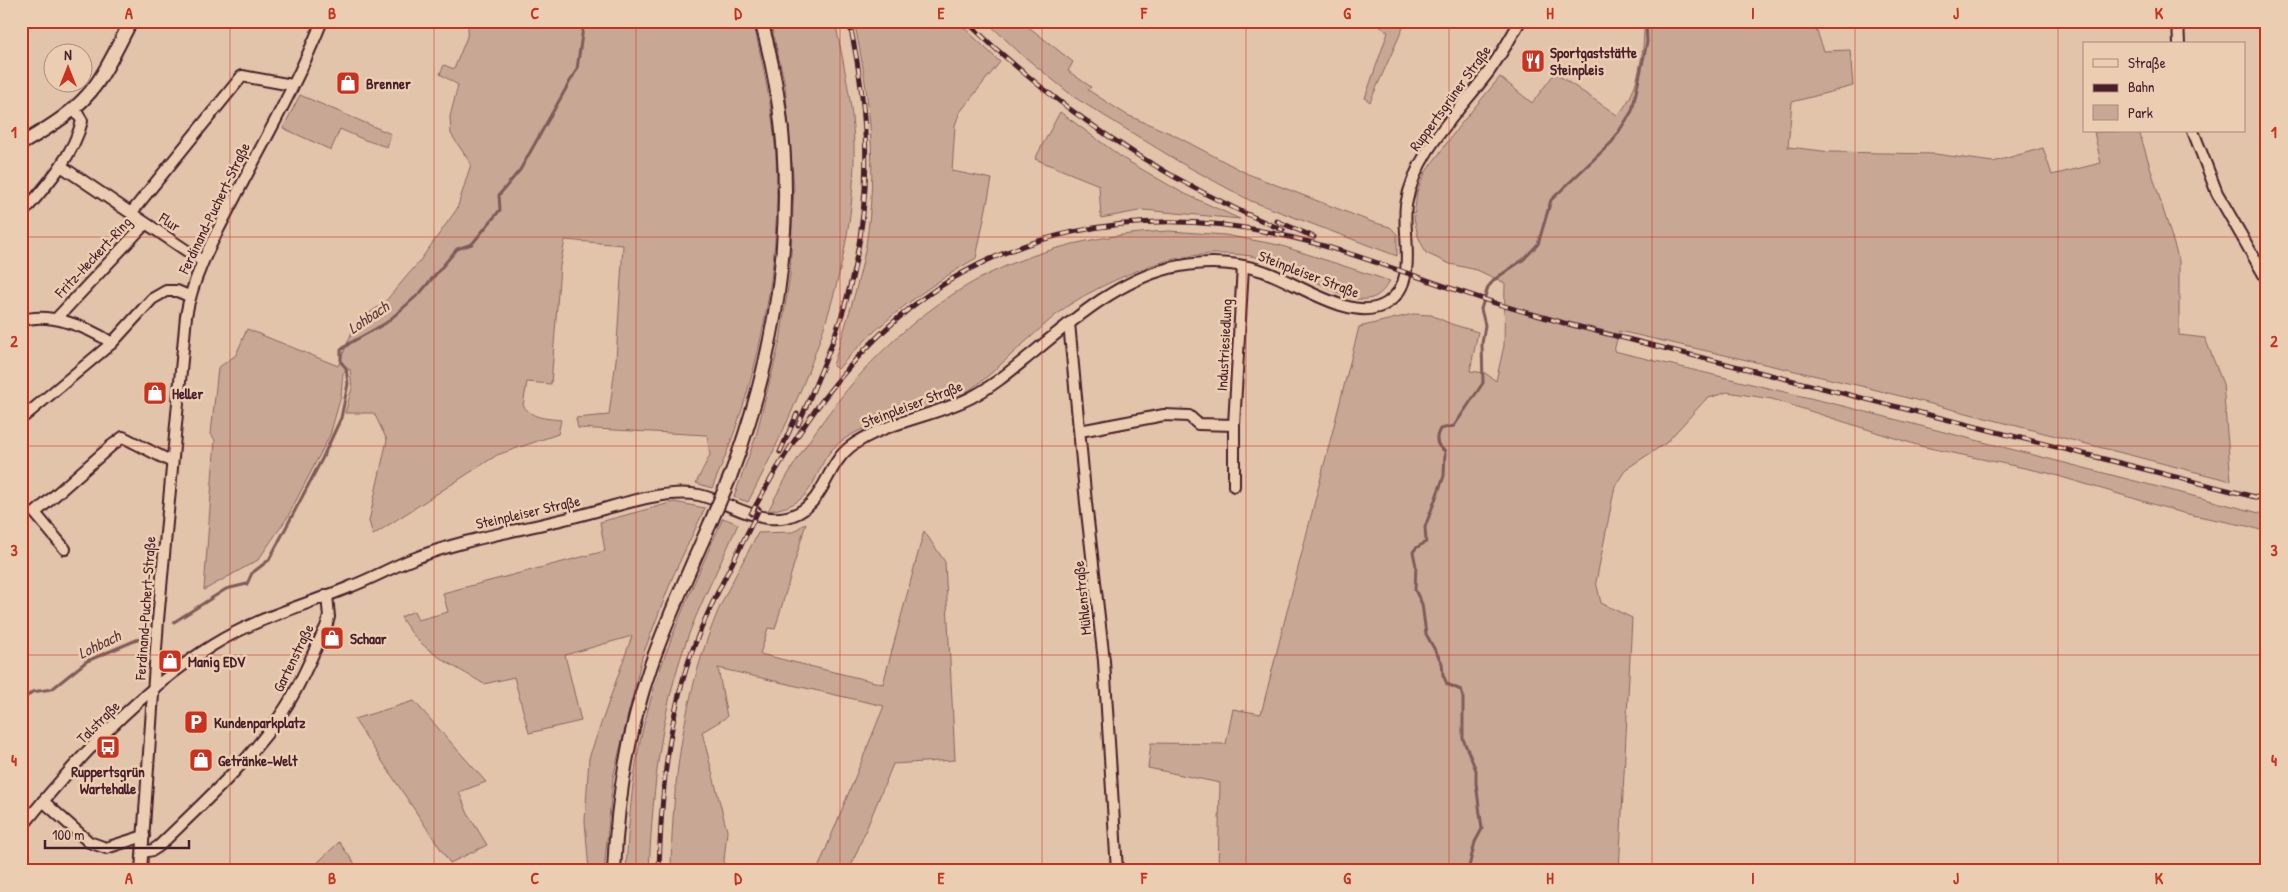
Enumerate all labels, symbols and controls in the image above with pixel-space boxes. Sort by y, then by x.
text: A [125,2,133,24]
text: B [328,2,336,24]
text: C [531,2,540,24]
text: D [734,2,742,24]
text: E [937,2,945,24]
text: F [1140,2,1148,24]
text: G [1343,2,1351,24]
text: H [1546,2,1554,24]
text: I [1751,2,1755,24]
text: J [1953,2,1959,24]
text: K [2155,2,2164,24]
street label: Ruppertsgrüner Straße [1404,41,1496,155]
north arrow [42,42,92,92]
place label: Sportgaststätte Steinpleis [1550,42,1637,81]
legend [2083,42,2246,132]
text: N [64,45,72,64]
restaurant icon: Sportgaststätte Steinpleis [1520,48,1546,74]
text: Straße [2128,52,2166,73]
shop icon: Brenner [335,70,361,96]
place label: Brenner [366,73,411,94]
text: Bahn [2128,76,2155,97]
text: Park [2128,102,2153,123]
text: 1 [11,121,17,143]
text: 1 [2271,121,2277,143]
street label: Ferdinand-Puchert-Straße [173,139,255,278]
street label: Flur [154,207,185,237]
street label: Fritz-Heckert-Ring [49,212,136,303]
street label: Steinpleiser Straße [1256,245,1362,303]
water label: Lohbach [343,295,394,339]
street label: Industriesiedlung [1211,298,1237,392]
text: 2 [10,330,18,352]
text: 2 [2270,330,2278,352]
street label: Steinpleiser Straße [859,375,965,433]
shop icon: Heller [142,380,168,406]
place label: Heller [172,383,203,404]
street label: Steinpleiser Straße [474,490,582,534]
street label: Ferdinand-Puchert-Straße [129,535,160,681]
text: 3 [10,539,18,561]
text: 3 [2270,539,2278,561]
street label: Mühlenstraße [1068,560,1096,636]
street label: Gartenstraße [268,620,319,696]
water label: Lohbach [74,624,125,664]
shop icon: Schaar [319,625,345,651]
place label: Schaar [350,628,387,649]
shop icon: Manig EDV [157,648,183,674]
place label: Manig EDV [188,651,246,673]
street label: Talstraße [72,696,124,748]
parking icon: Kundenparkplatz [183,709,209,735]
place label: Kundenparkplatz [214,712,306,734]
bus stop icon: Ruppertsgrün Wartehalle [95,734,121,760]
shop icon: Getränke-Welt [188,747,214,773]
text: 4 [11,749,17,771]
text: 4 [2271,749,2277,771]
place label: Getränke-Welt [218,750,298,771]
place label: Ruppertsgrün Wartehalle [71,761,145,799]
scale bar [45,817,189,849]
text: 100 m [52,824,85,845]
text: A [125,867,133,889]
text: B [328,867,336,889]
text: C [531,867,540,889]
text: D [734,867,742,889]
text: E [937,867,945,889]
text: F [1140,867,1148,889]
text: G [1343,867,1351,889]
text: H [1546,867,1554,889]
text: I [1751,867,1755,889]
text: J [1953,867,1959,889]
text: K [2155,867,2164,889]

